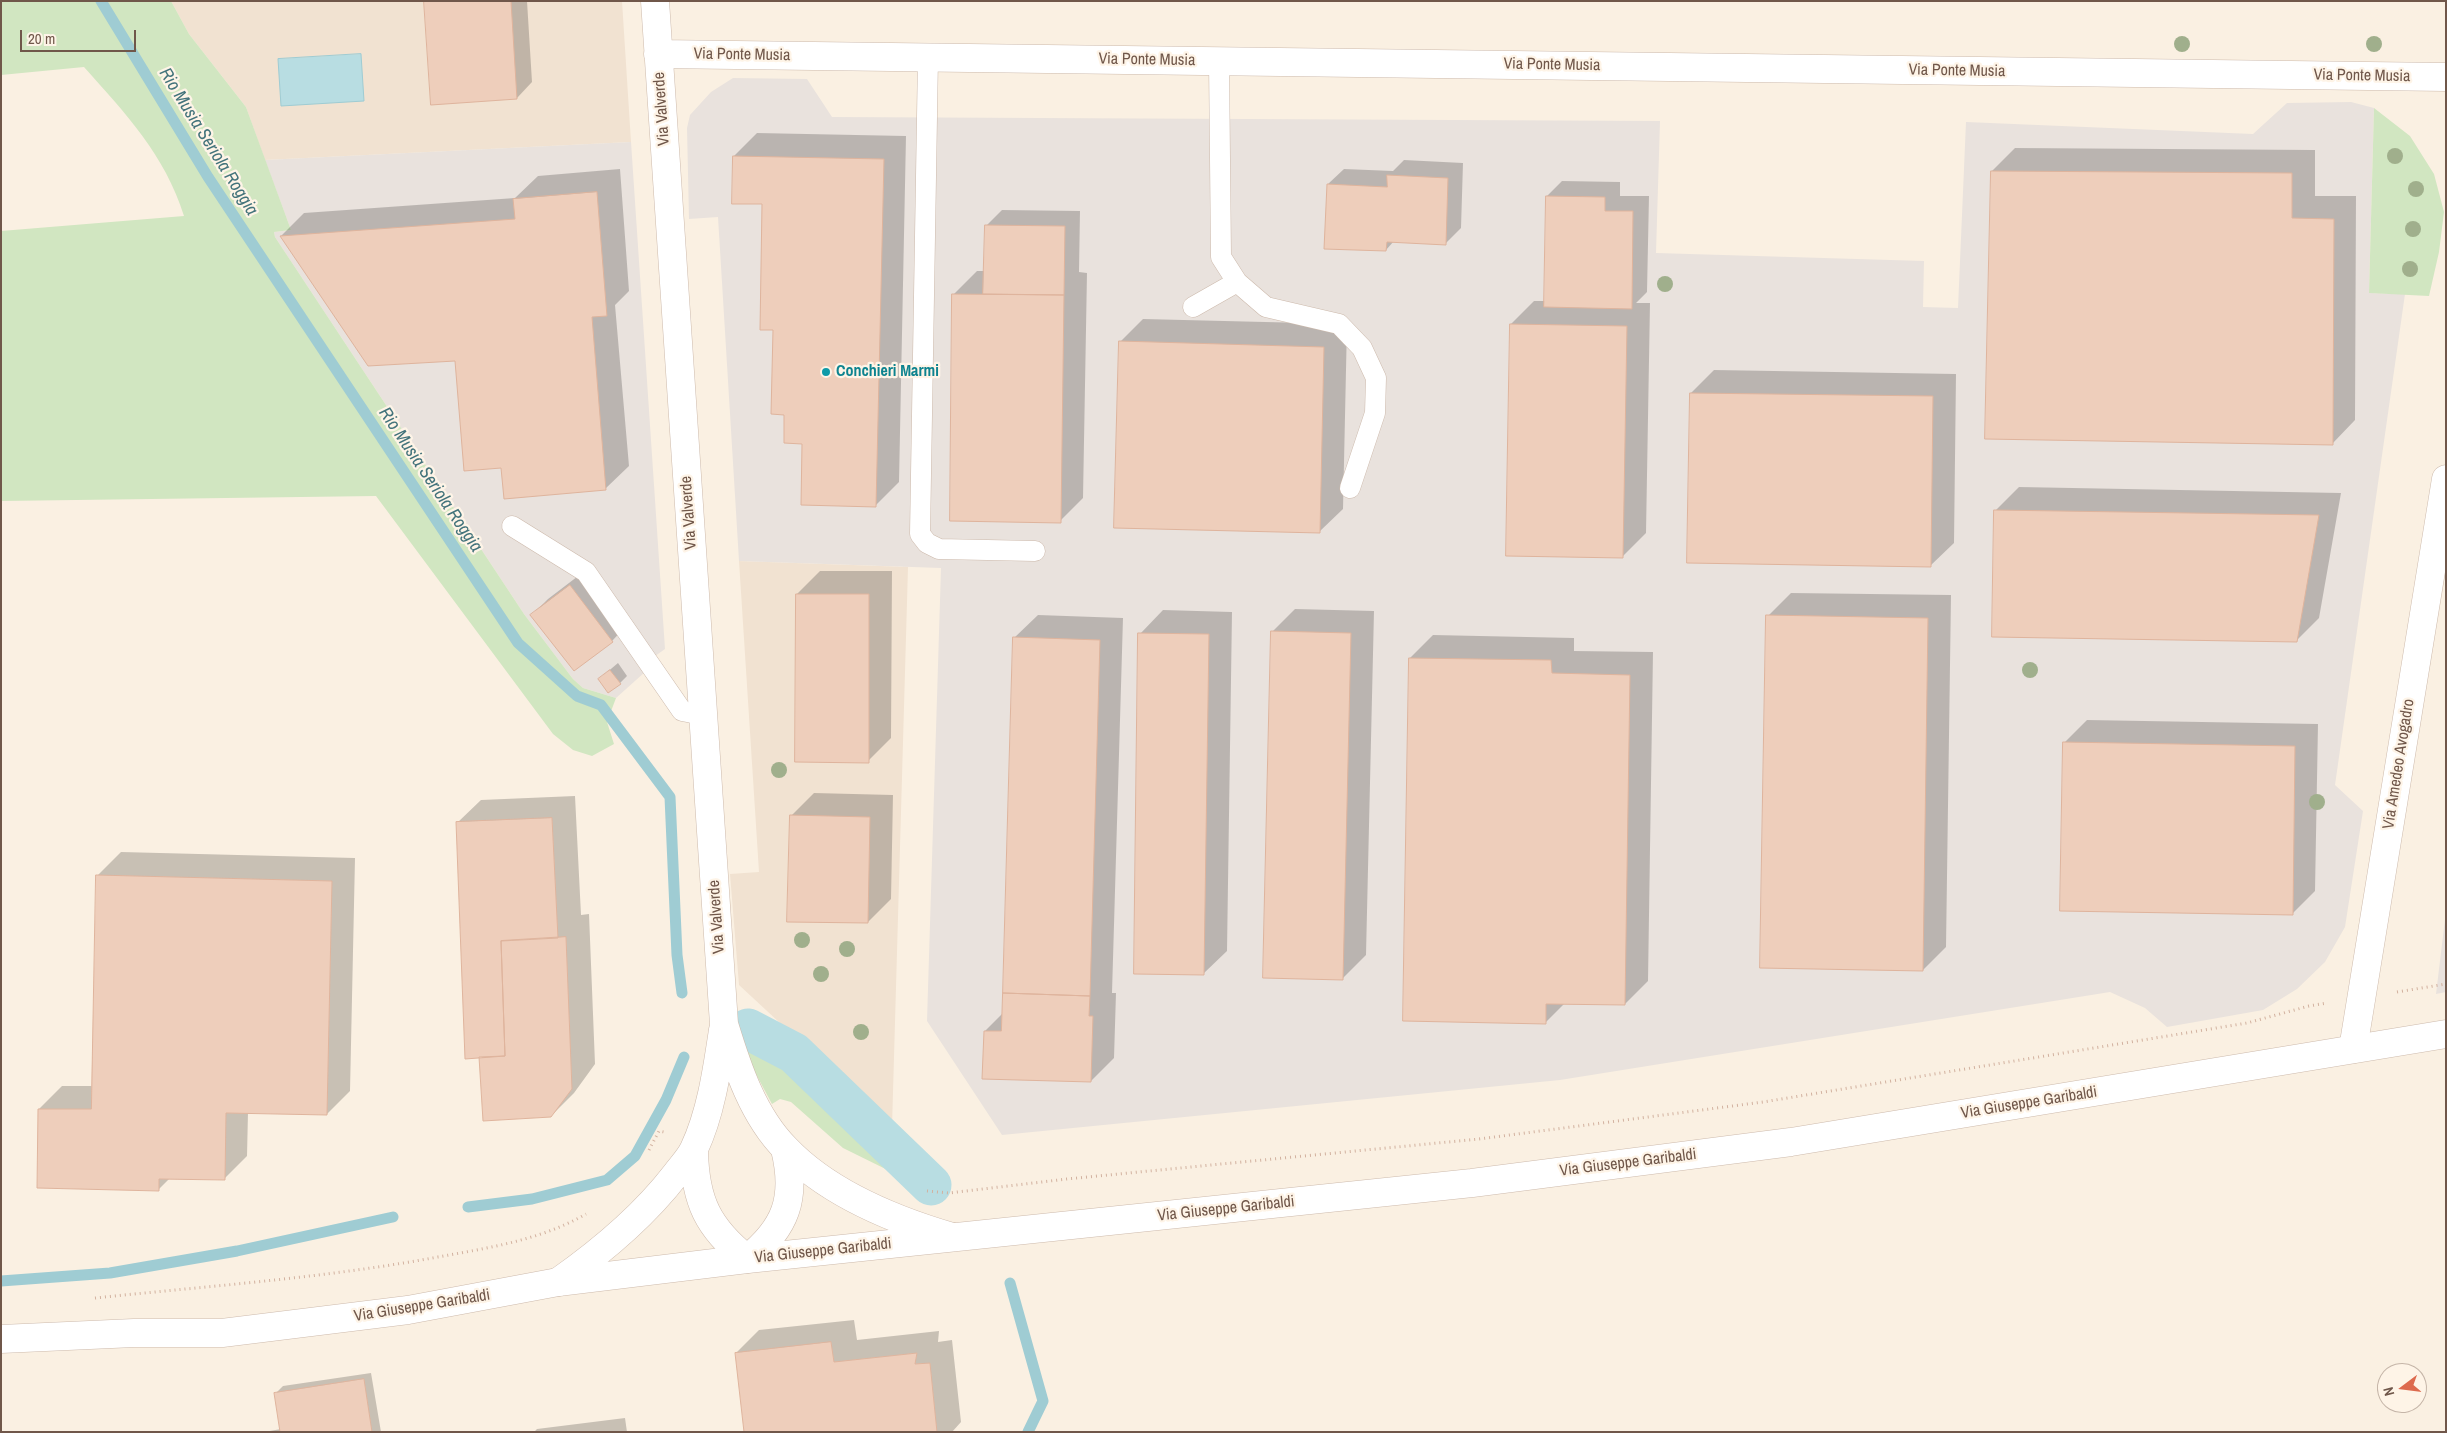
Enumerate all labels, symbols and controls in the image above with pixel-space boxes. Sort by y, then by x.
scale bar [22,20,139,52]
text: 20 m [28,28,55,49]
street label: Via Ponte Musia [693,45,791,65]
street label: Via Ponte Musia [1098,50,1196,70]
street label: Via Ponte Musia [1503,55,1601,75]
street label: Via Ponte Musia [1908,61,2006,81]
water label: Rio Musia Seriola Roggia [154,64,262,220]
street label: Via Ponte Musia [2313,66,2411,86]
street label: Via Valverde [650,71,674,147]
place label: Conchieri Marmi [836,362,939,382]
marker: Conchieri Marmi [820,366,832,378]
water label: Rio Musia Seriola Roggia [374,404,486,556]
street label: Via Valverde [677,475,701,551]
street label: Via Amedeo Avogadro [2379,698,2419,830]
street label: Via Valverde [705,879,729,955]
street label: Via Giuseppe Garibaldi [1960,1083,2098,1123]
street label: Via Giuseppe Garibaldi [1559,1145,1697,1181]
street label: Via Giuseppe Garibaldi [1157,1192,1295,1226]
street label: Via Giuseppe Garibaldi [754,1234,892,1268]
street label: Via Giuseppe Garibaldi [353,1286,491,1326]
north arrow [2377,1363,2427,1413]
text: N [2379,1385,2398,1398]

